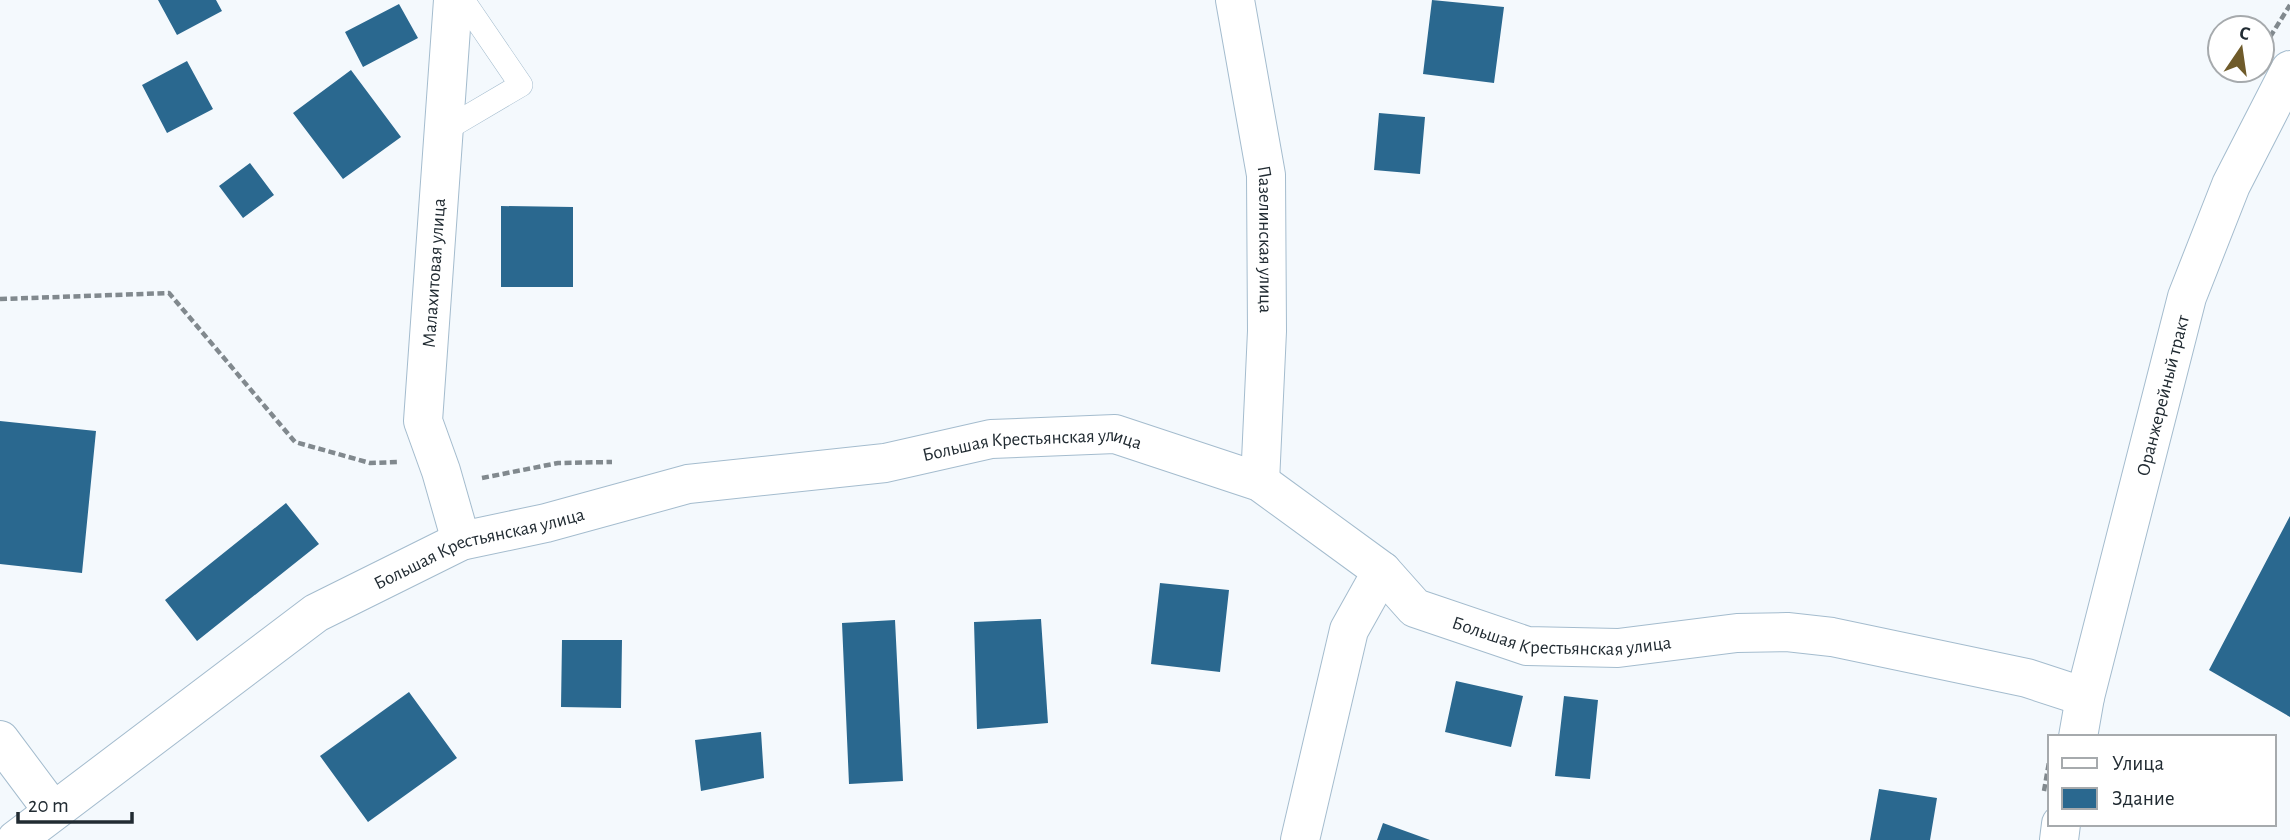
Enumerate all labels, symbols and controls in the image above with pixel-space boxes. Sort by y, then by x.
north arrow [2206,14,2276,84]
text: С [2237,23,2252,44]
street label: Пазелинская улица [1254,164,1275,313]
street label: Малахитовая улица [420,197,449,349]
street label: Оранжерейный тракт [2134,313,2193,478]
street label: Большая Крестьянская улица [921,426,1145,465]
street label: Большая Крестьянская улица [371,505,587,594]
street label: Большая Крестьянская улица [1450,613,1673,659]
legend [2048,735,2276,826]
text: Улица [2112,753,2165,774]
scale bar [18,780,131,824]
text: Здание [2112,788,2175,809]
text: 20 m [28,795,69,816]

